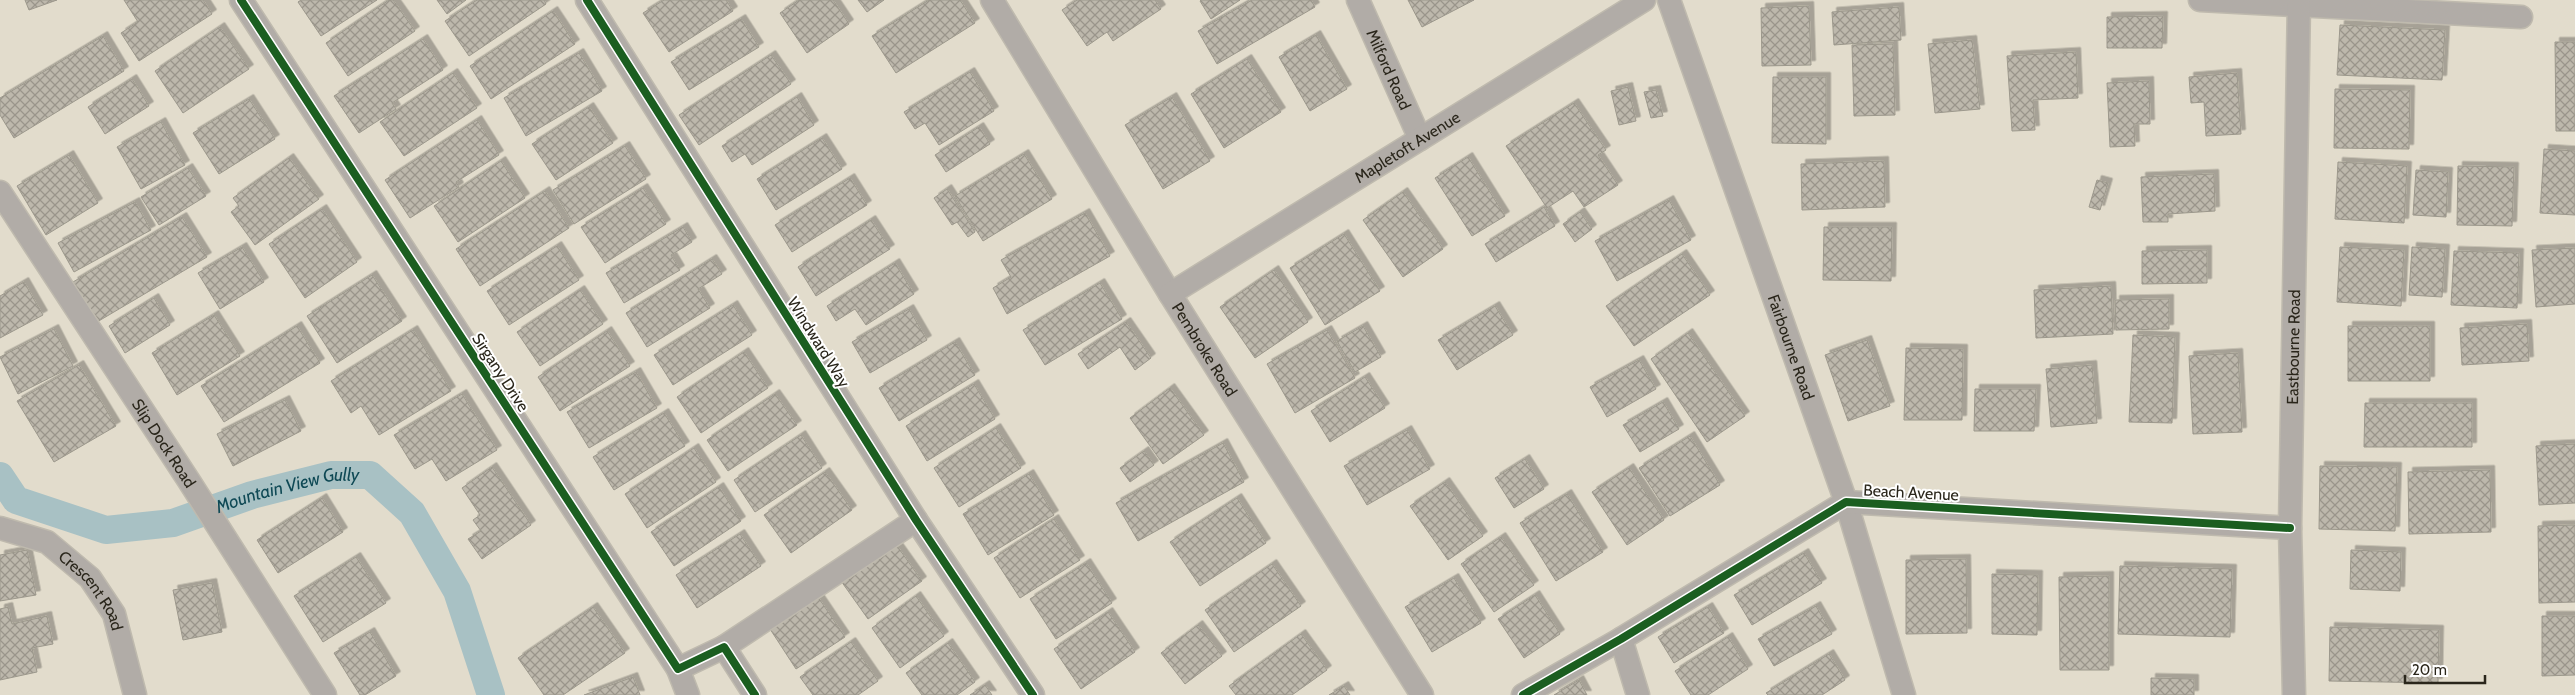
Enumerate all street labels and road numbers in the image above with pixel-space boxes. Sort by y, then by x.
street label: Milford Road [1362,26,1415,113]
street label: Mapletoft Avenue [1351,108,1464,187]
street label: Eastbourne Road [2283,289,2304,405]
street label: Fairbourne Road [1764,292,1818,402]
street label: Windward Way [783,294,854,391]
street label: Pembroke Road [1168,299,1241,400]
street label: Sirgany Drive [468,330,533,415]
street label: Slip Dock Road [128,395,200,491]
street label: Beach Avenue [1863,481,1959,504]
street label: Crescent Road [55,547,127,632]

